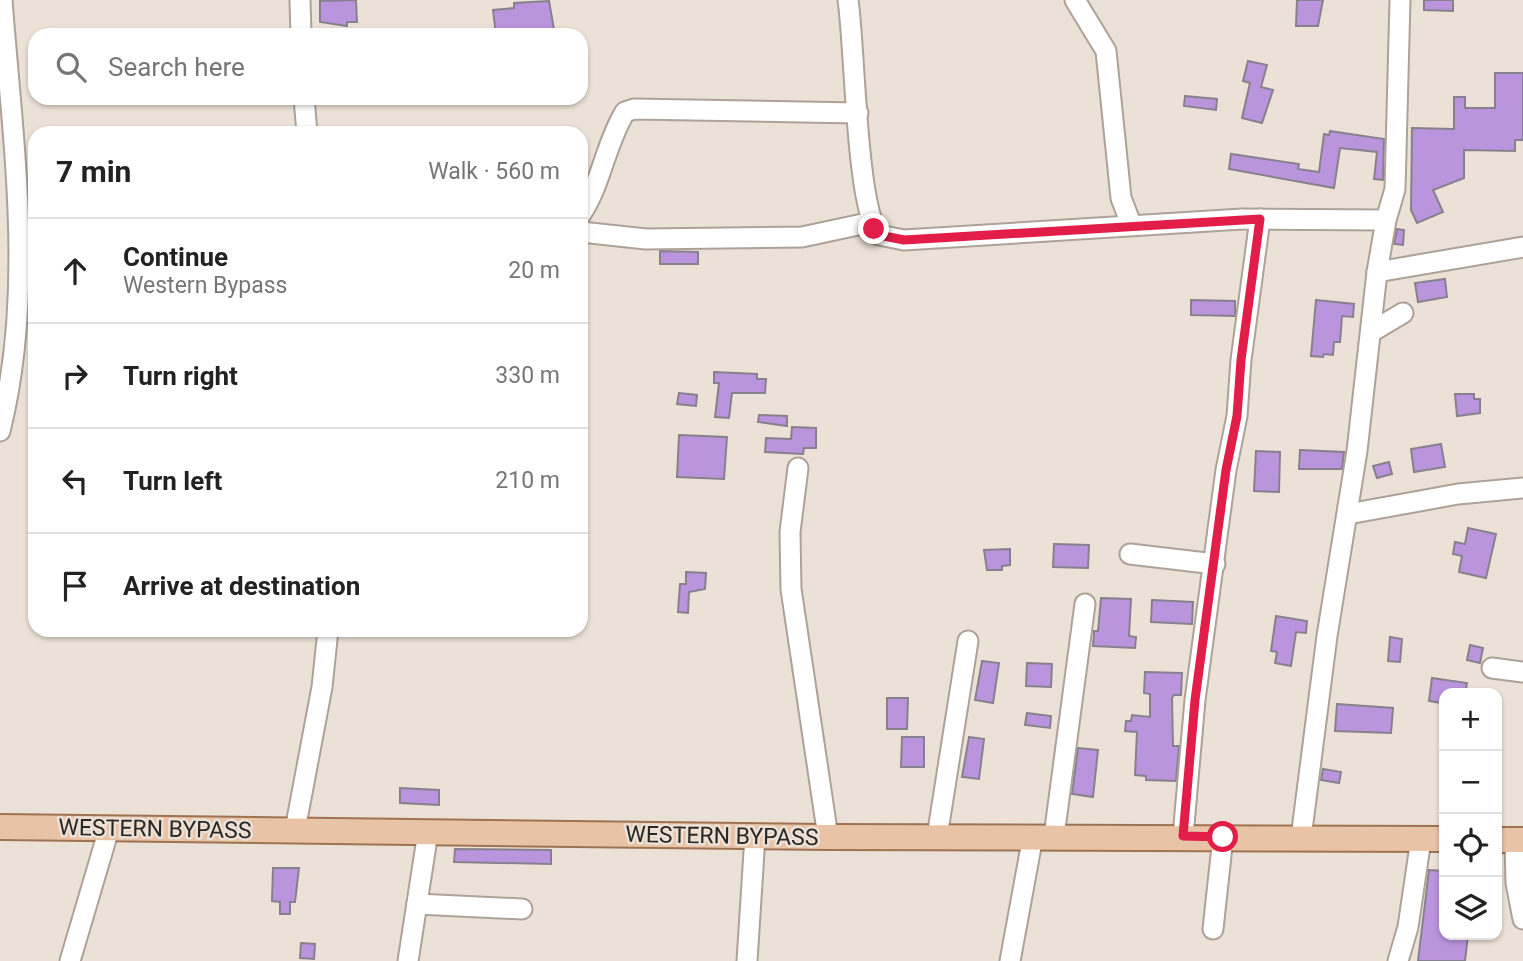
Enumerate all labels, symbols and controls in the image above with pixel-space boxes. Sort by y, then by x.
search box [28,28,588,105]
icon: search [52,48,90,86]
text: Search here [108,52,245,82]
text: 7 min [56,154,131,189]
text: Walk · 560 m [428,158,560,185]
route end [858,213,889,244]
text: Continue [123,242,228,272]
icon: ahead [56,252,94,290]
text: 20 m [508,257,560,284]
text: Western Bypass [123,272,287,299]
icon: right [56,357,94,395]
text: Turn right [123,361,238,391]
text: 330 m [495,362,560,389]
icon: left [56,462,94,500]
text: Turn left [123,466,222,496]
text: 210 m [495,467,560,494]
icon: arrive [56,567,94,605]
text: Arrive at destination [123,571,360,601]
map controls [1439,688,1502,940]
button: + [1439,688,1502,751]
button: − [1439,751,1502,814]
street label: WESTERN BYPASS [58,814,252,844]
button: locate [1439,814,1502,877]
street label: WESTERN BYPASS [625,821,819,851]
route start [1207,821,1238,852]
button: layers [1439,877,1502,940]

